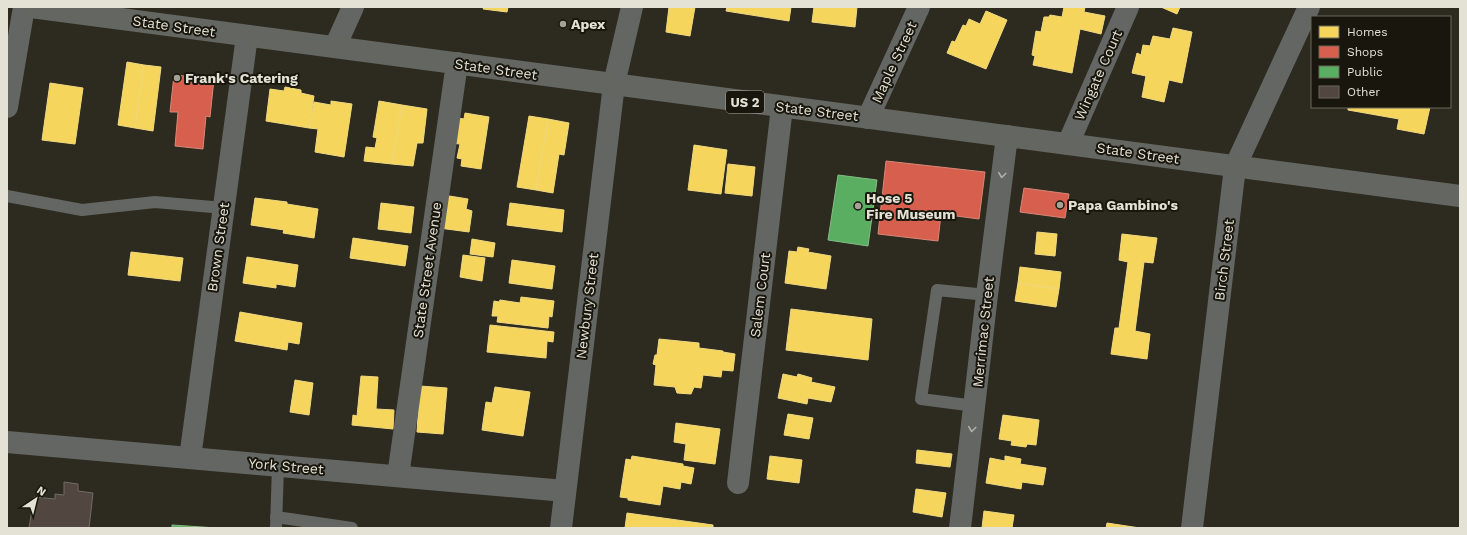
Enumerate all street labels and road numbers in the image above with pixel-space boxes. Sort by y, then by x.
street label: State Street [132,12,217,40]
street label: Maple Street [868,19,920,105]
street label: Wingate Court [1071,27,1125,123]
street label: State Street [454,55,539,83]
road number: US 2 [726,91,764,113]
street label: State Street [775,98,859,124]
street label: State Street [1096,139,1181,167]
street label: Brown Street [204,201,232,293]
street label: State Street Avenue [410,201,444,339]
street label: Birch Street [1211,218,1237,302]
street label: Newbury Street [573,252,601,360]
street label: Salem Court [747,252,773,338]
street label: Merrimac Street [969,276,997,388]
street label: York Street [248,455,325,477]

